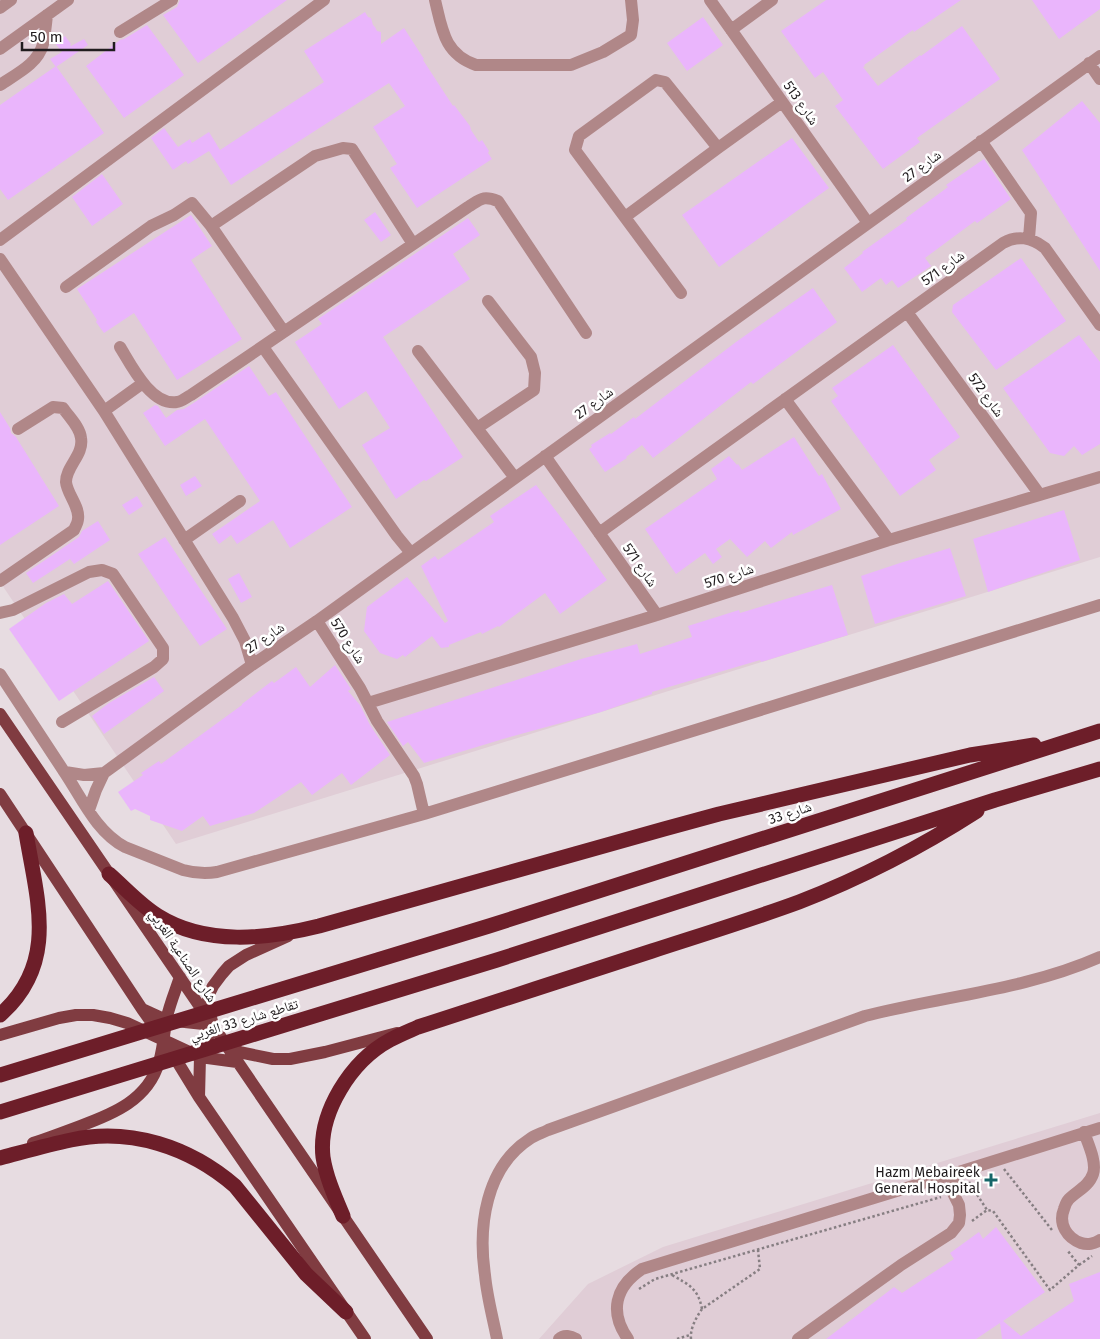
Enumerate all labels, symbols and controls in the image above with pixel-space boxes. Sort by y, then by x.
scale bar [22,20,115,52]
text: 50 m [30,28,63,46]
street label: شارع 513 [779,78,822,129]
street label: شارع 27 [899,146,945,186]
street label: شارع 571 [918,247,968,290]
street label: شارع 572 [964,370,1008,421]
street label: شارع 27 [571,383,617,423]
street label: شارع 571 [618,540,661,591]
street label: شارع 570 [702,560,756,593]
street label: شارع 570 [326,615,369,668]
street label: شارع 27 [242,619,288,658]
street label: شارع 33 [766,798,814,829]
street label: شارع الصناعية الغربي [143,906,220,1007]
street label: تقاطع شارع 33 الغربي [188,995,301,1047]
place label: Hazm Mebaireek General Hospital [874,1164,981,1197]
marker: Hazm Mebaireek General Hospital [984,1173,998,1187]

